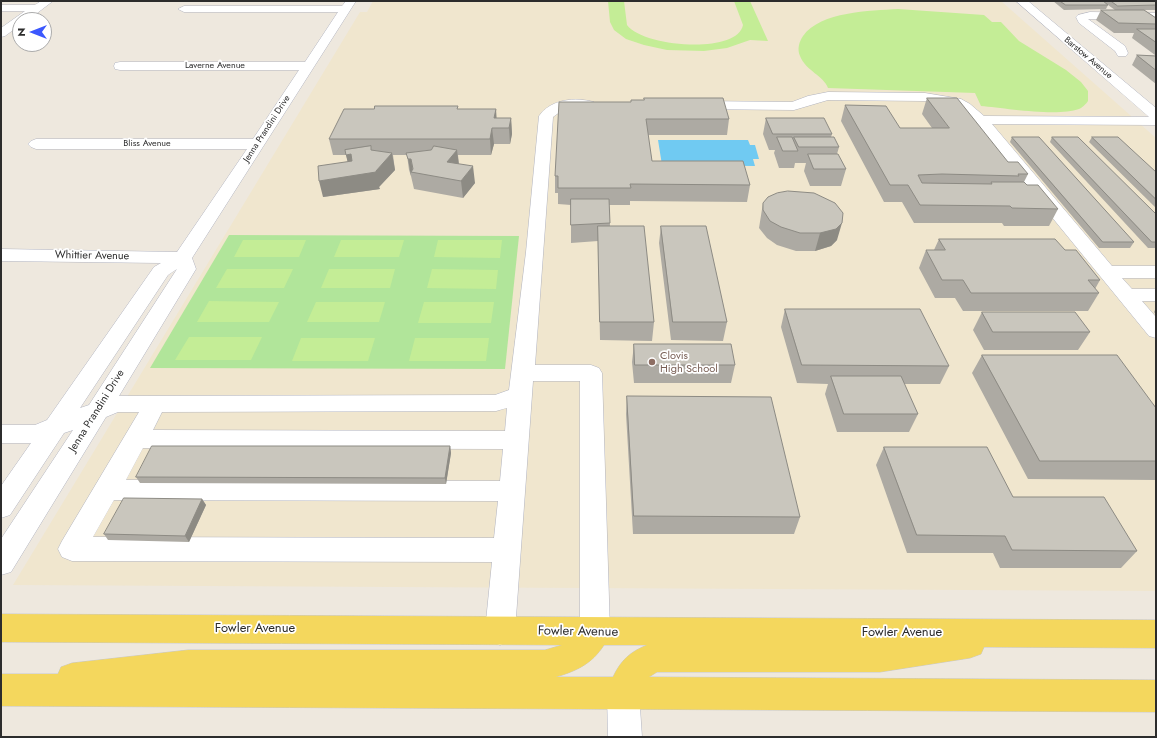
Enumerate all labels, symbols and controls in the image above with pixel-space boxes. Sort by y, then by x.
north arrow [12,12,52,52]
text: N [13,28,29,36]
street label: Barstow Avenue [1062,35,1114,81]
street label: Laverne Avenue [185,61,245,71]
street label: Jenna Prandini Drive [241,94,293,164]
street label: Bliss Avenue [123,139,171,149]
street label: Whittier Avenue [55,249,129,263]
place label: Clovis High School [660,349,718,375]
marker: Clovis High School [647,357,657,367]
street label: Jenna Prandini Drive [66,367,128,455]
street label: Fowler Avenue [215,621,295,637]
street label: Fowler Avenue [538,623,618,641]
street label: Fowler Avenue [862,625,942,641]

